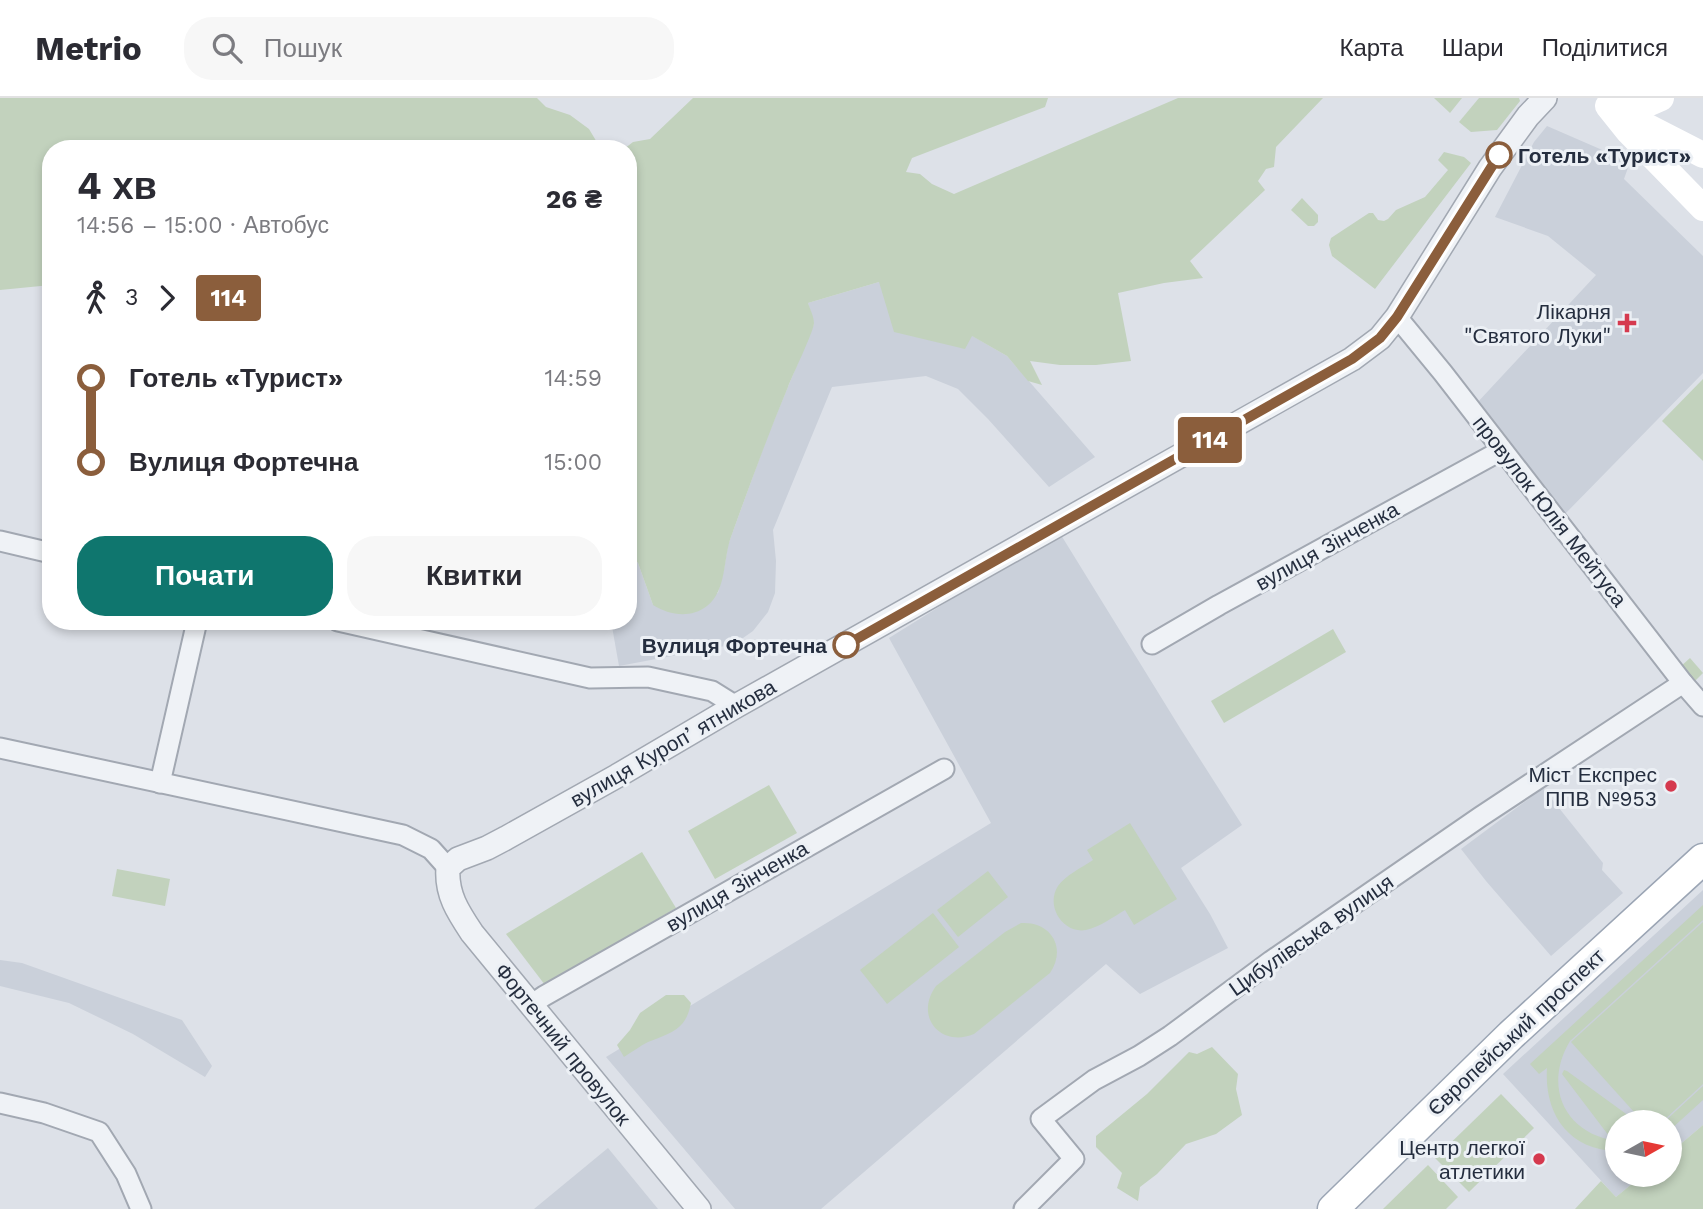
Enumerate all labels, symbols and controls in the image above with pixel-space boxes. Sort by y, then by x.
search box [184,17,674,80]
text: Metrio [35,29,142,68]
icon: search [208,29,246,67]
text: Пошук [264,33,342,63]
text: Карта [1339,34,1404,62]
text: Шари [1442,34,1504,62]
text: Поділитися [1542,34,1668,62]
marker: Готель «Турист» [1486,142,1512,168]
place label: Готель «Турист» [1518,143,1691,168]
text: 4 хв [77,164,157,208]
text: 26 ₴ [546,184,602,214]
text: 14:56 – 15:00 · Автобус [77,212,329,239]
icon: walk [77,279,115,317]
icon: forward [148,279,186,317]
text: 3 [125,284,138,311]
text: 114 [210,284,247,312]
place label: Лікарня "Святого Луки" [1464,299,1611,348]
marker: Лікарня "Святого Луки" [1617,313,1637,333]
text: Готель «Турист» [129,363,343,393]
text: 14:59 [545,365,602,392]
street label: провулок Юлія Мейтуса [1468,411,1632,612]
line badge: 114 [1170,417,1250,463]
text: 114 [1192,426,1228,454]
text: Вулиця Фортечна [129,447,358,477]
text: 15:00 [544,449,602,476]
street label: вулиця Зінченка [1251,496,1403,596]
button: Почати [77,536,333,616]
button: Квитки [347,536,602,616]
marker: Вулиця Фортечна [833,632,859,658]
place label: Вулиця Фортечна [642,633,827,658]
street label: вулиця Куропʼятникова [566,674,780,812]
place label: Міст Експрес ППВ №953 [1528,762,1657,811]
marker: Міст Експрес ППВ №953 [1663,778,1679,794]
street label: вулиця Зінченка [662,835,813,937]
street label: Цибулівська вулиця [1224,869,1398,1001]
street label: Європейський проспект [1422,943,1610,1121]
street label: Фортечний провулок [490,958,637,1131]
north arrow [1605,1110,1682,1186]
map controls [1605,1110,1682,1187]
place label: Центр легкої атлетики [1399,1135,1525,1184]
marker: Центр легкої атлетики [1531,1151,1547,1167]

